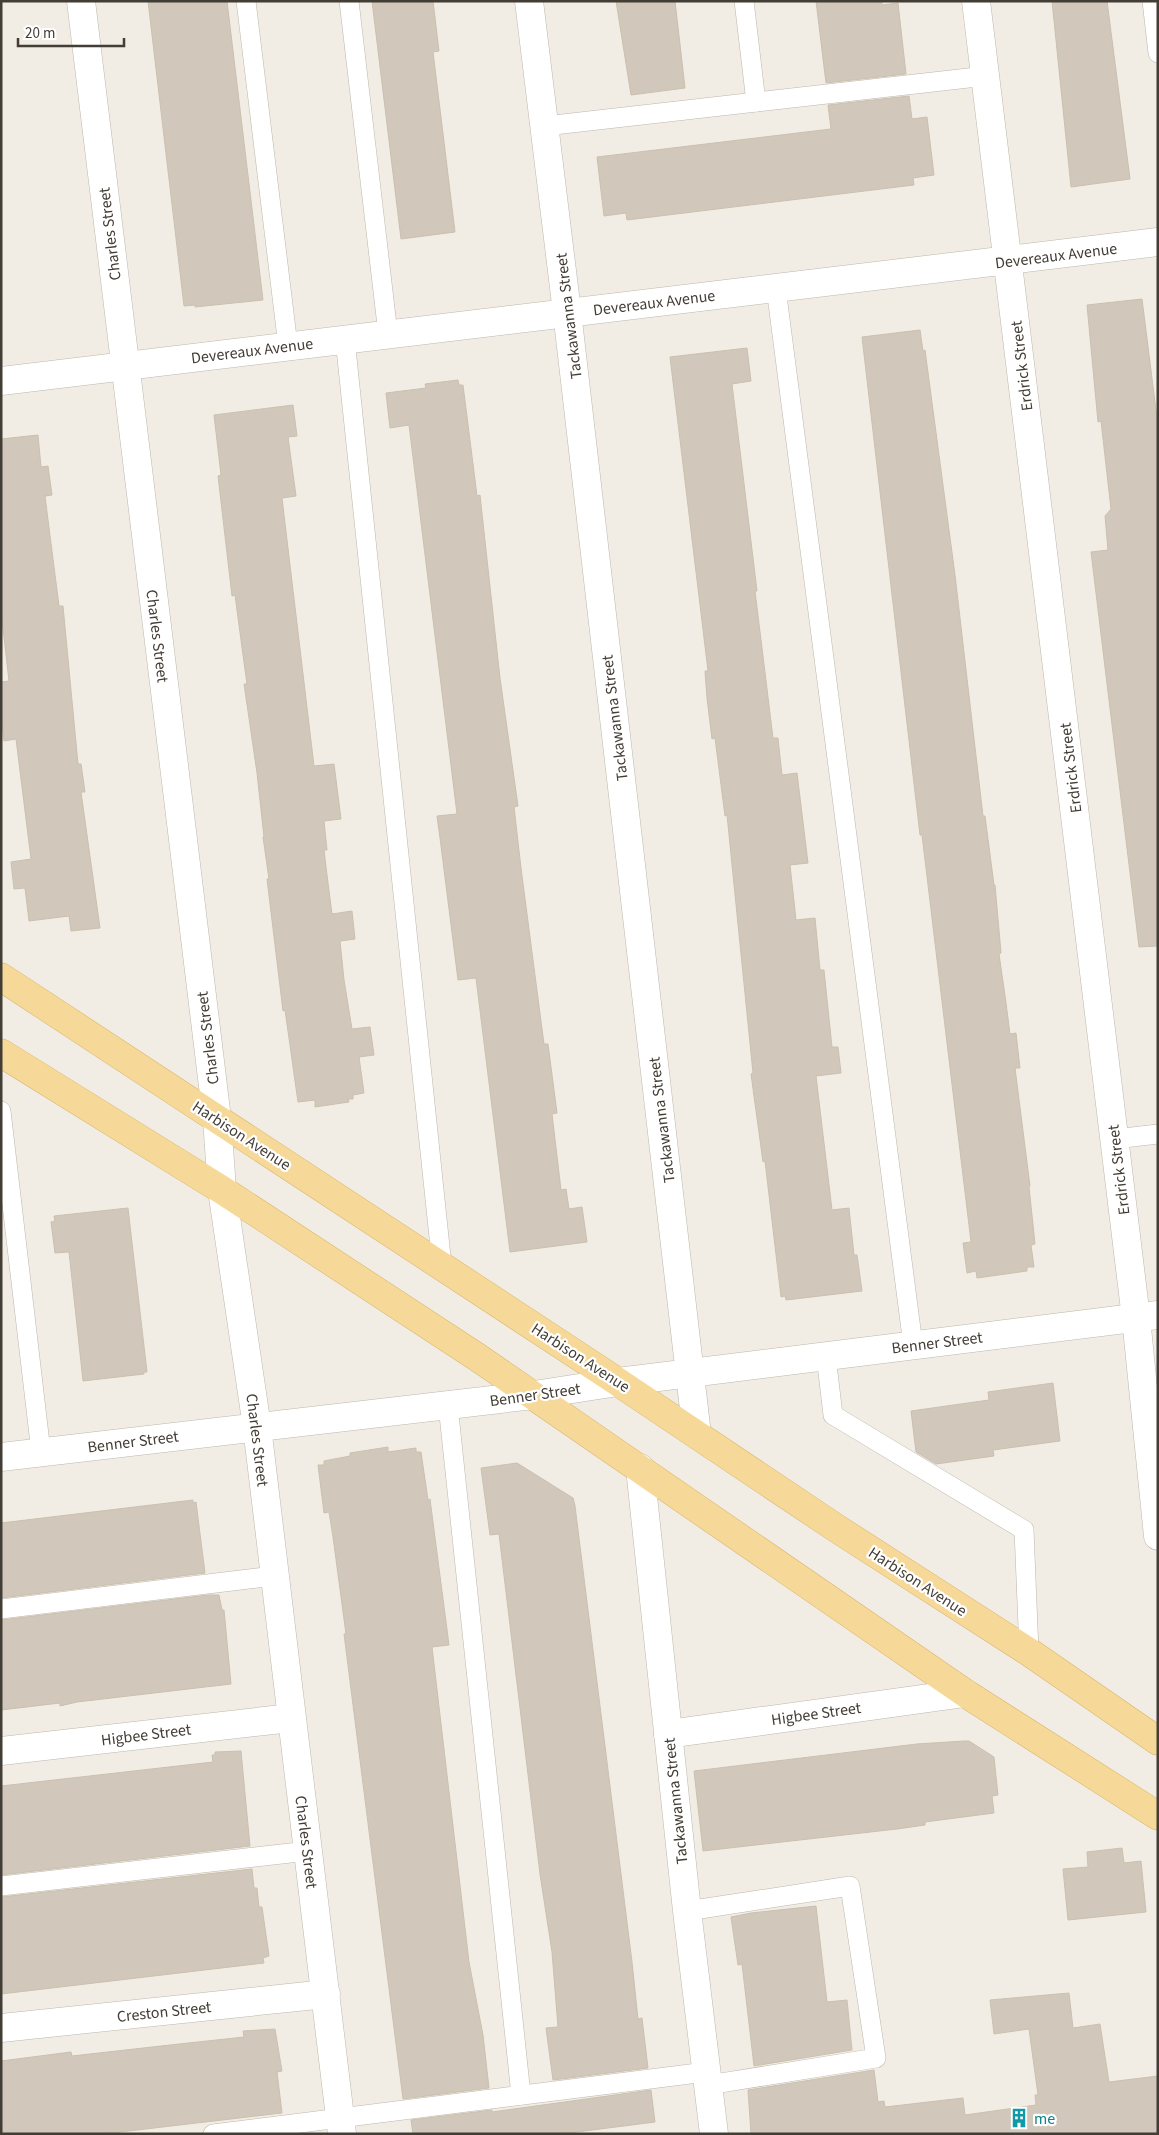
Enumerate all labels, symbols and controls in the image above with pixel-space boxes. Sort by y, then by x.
scale bar [18,15,124,47]
text: 20 m [25,23,55,44]
street label: Charles Street [93,186,127,282]
street label: Devereaux Avenue [994,238,1118,274]
street label: Tackawanna Street [550,251,588,380]
street label: Devereaux Avenue [592,285,716,321]
street label: Erdrick Street [1005,319,1038,412]
street label: Devereaux Avenue [190,333,314,369]
street label: Charles Street [140,588,174,684]
street label: Tackawanna Street [596,653,634,782]
street label: Erdrick Street [1054,721,1087,814]
street label: Charles Street [191,990,225,1086]
street label: Tackawanna Street [643,1055,681,1184]
street label: Harbison Avenue [188,1096,295,1176]
street label: Erdrick Street [1102,1123,1135,1216]
street label: Harbison Avenue [527,1318,634,1398]
street label: Benner Street [890,1326,985,1359]
street label: Benner Street [488,1378,583,1412]
street label: Charles Street [240,1392,274,1488]
street label: Benner Street [86,1425,181,1458]
street label: Harbison Avenue [864,1542,971,1622]
street label: Higbee Street [770,1697,863,1731]
street label: Higbee Street [100,1718,193,1751]
street label: Tackawanna Street [658,1736,694,1865]
street label: Charles Street [289,1794,323,1890]
street label: Creston Street [116,1996,213,2028]
building icon: me [1008,2107,1030,2129]
place label: me [1034,2108,1055,2130]

